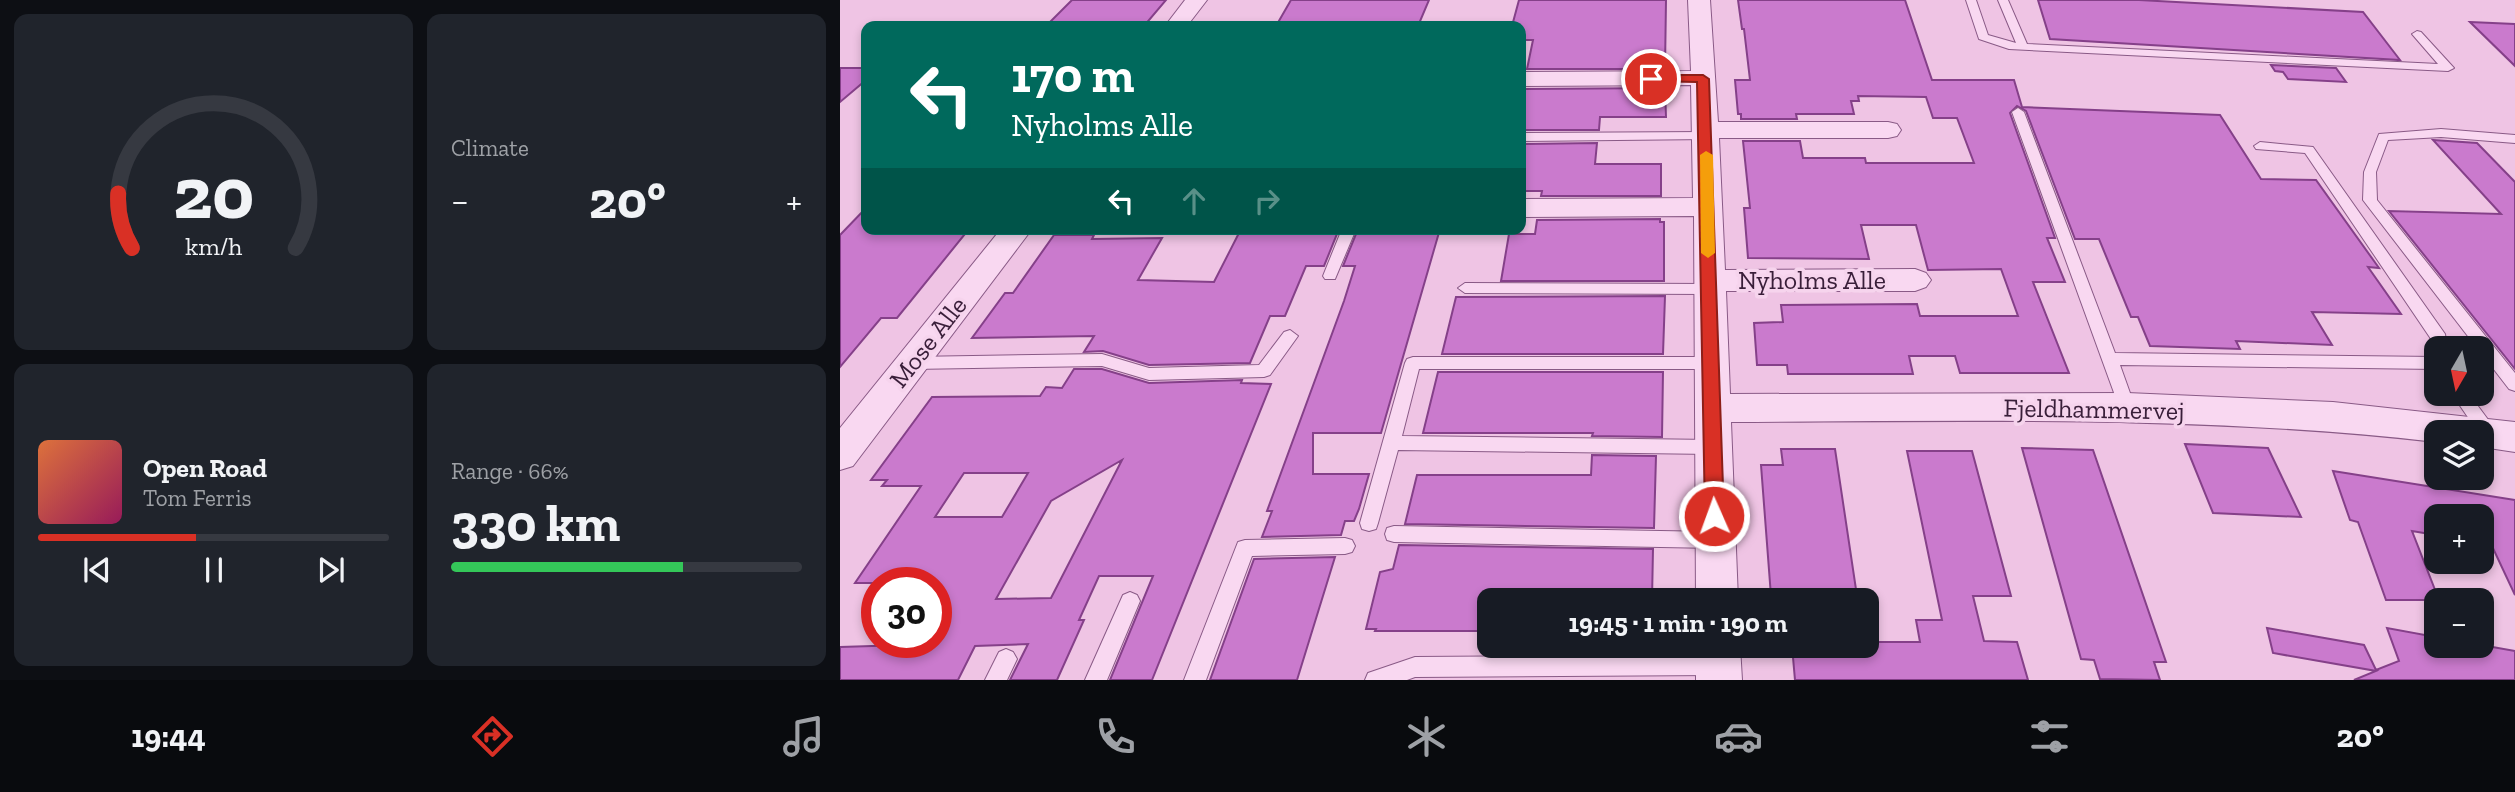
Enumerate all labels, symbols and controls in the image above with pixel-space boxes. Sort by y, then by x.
text: 170 m [1011,46,1134,105]
icon: left [896,49,987,140]
pin [1621,49,1681,109]
icon: arrive [1632,60,1670,98]
text: Nyholms Alle [1011,106,1193,144]
text: Climate [451,134,529,162]
text: 20 [173,149,254,237]
text: 20° [589,169,666,231]
text: − [451,178,469,224]
text: + [786,178,802,224]
icon: left [1102,182,1140,220]
icon: ahead [1175,182,1213,220]
icon: right [1248,182,1286,220]
text: km/h [185,231,242,261]
street label: Nyholms Alle [1738,264,1886,296]
street label: Mose Alle [882,290,974,394]
north arrow [2424,336,2494,406]
map controls [2424,336,2494,658]
street label: Fjeldhammervej [2003,391,2185,427]
button: layers [2424,420,2494,490]
text: Open Road [143,452,267,484]
text: Range · 66% [451,457,569,485]
position arrow [1677,479,1751,553]
text: Tom Ferris [143,484,252,512]
text: 330 km [451,492,620,554]
button: + [2424,504,2494,574]
icon: previous [78,551,116,589]
icon: pause [195,551,233,589]
icon: next [312,551,350,589]
speed limit sign: 30 [861,567,952,658]
button: − [2424,588,2494,658]
text: 19:45 · 1 min · 190 m [1568,607,1788,639]
icon: directions [468,712,517,761]
icon: music [779,712,828,761]
icon: phone [1091,712,1140,761]
icon: climate [1402,712,1451,761]
icon: car [1714,712,1763,761]
icon: filters [2025,712,2074,761]
text: 19:44 [131,717,206,755]
text: 20° [2337,717,2384,755]

